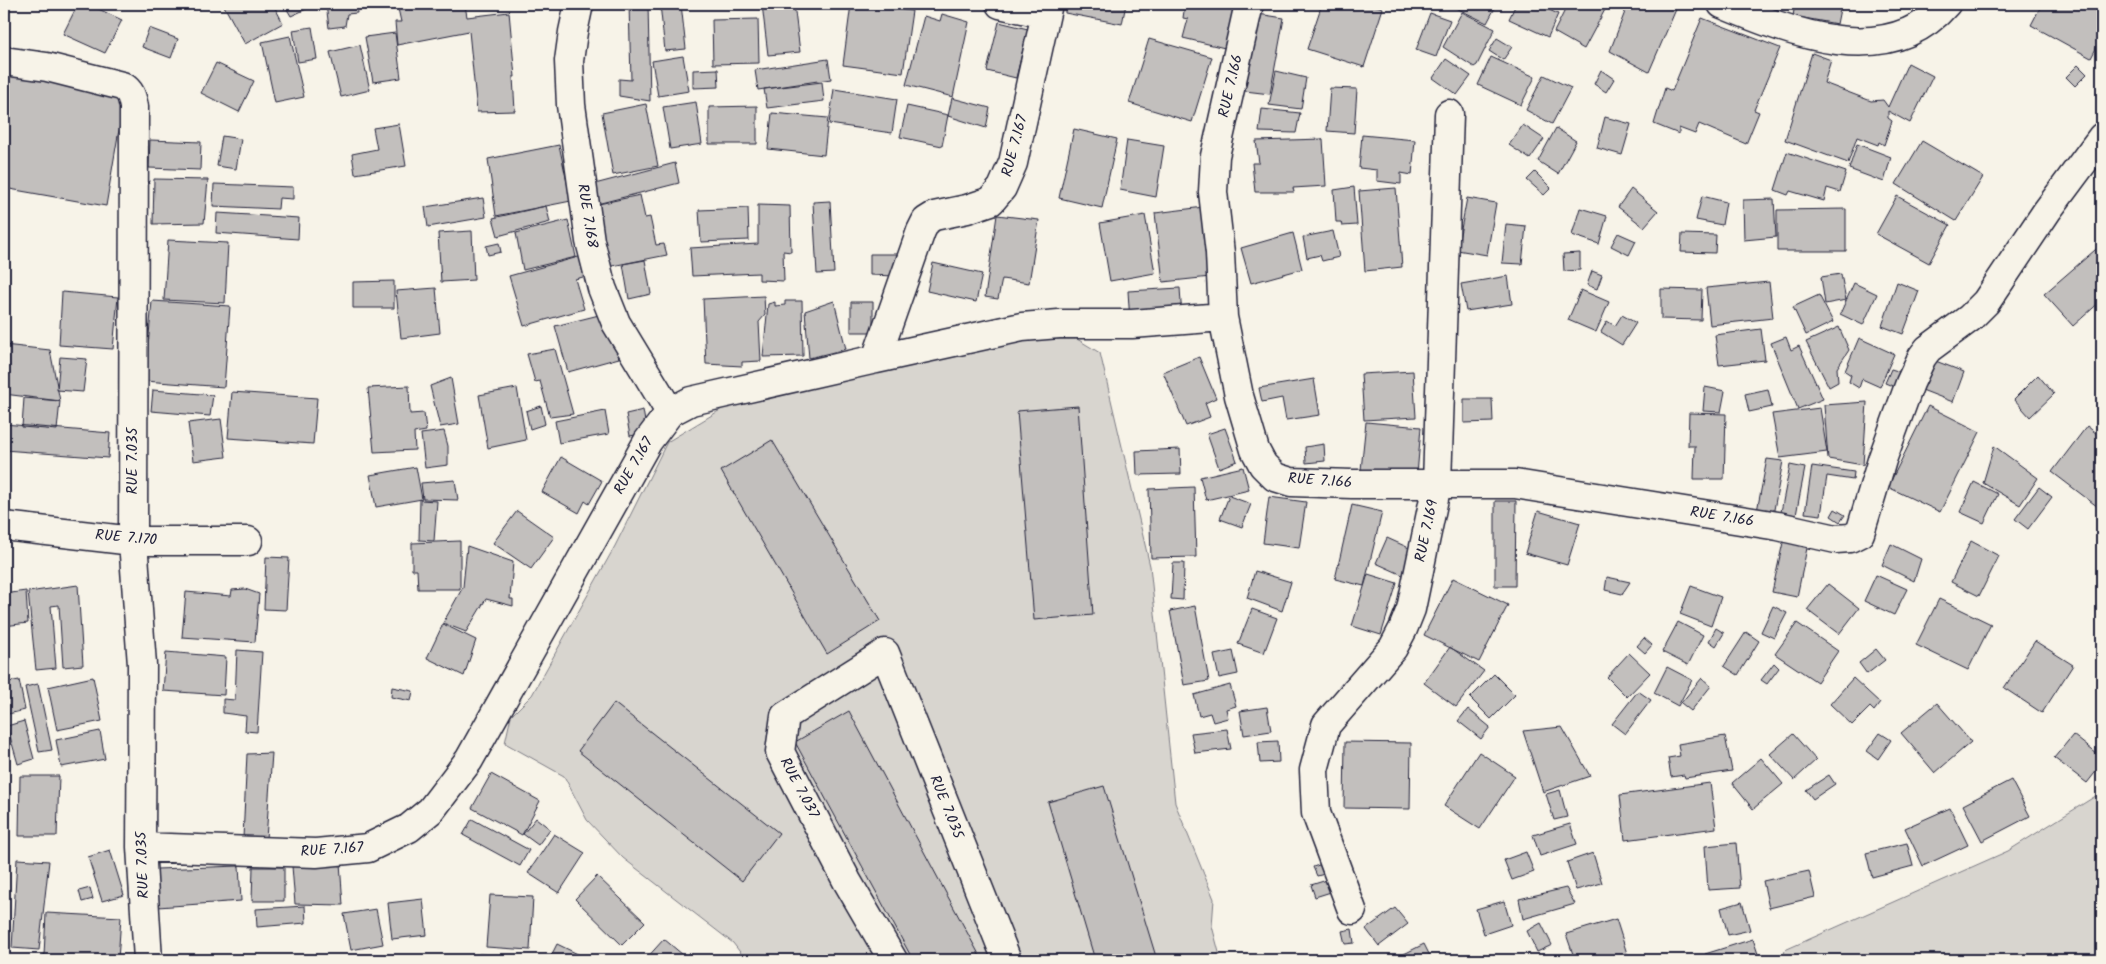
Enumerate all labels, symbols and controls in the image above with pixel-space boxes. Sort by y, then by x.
street label: RUE 7.166 [1212,52,1250,120]
street label: RUE 7.167 [995,111,1035,180]
street label: RUE 7.168 [570,182,604,251]
street label: RUE 7.035 [121,427,145,495]
street label: RUE 7.167 [608,432,661,499]
street label: RUE 7.166 [1287,467,1353,495]
street label: RUE 7.169 [1409,497,1445,564]
street label: RUE 7.166 [1688,500,1756,534]
street label: RUE 7.170 [94,523,158,553]
street label: RUE 7.037 [773,753,826,824]
street label: RUE 7.035 [922,771,970,843]
street label: RUE 7.035 [130,830,156,899]
street label: RUE 7.167 [300,836,365,864]

